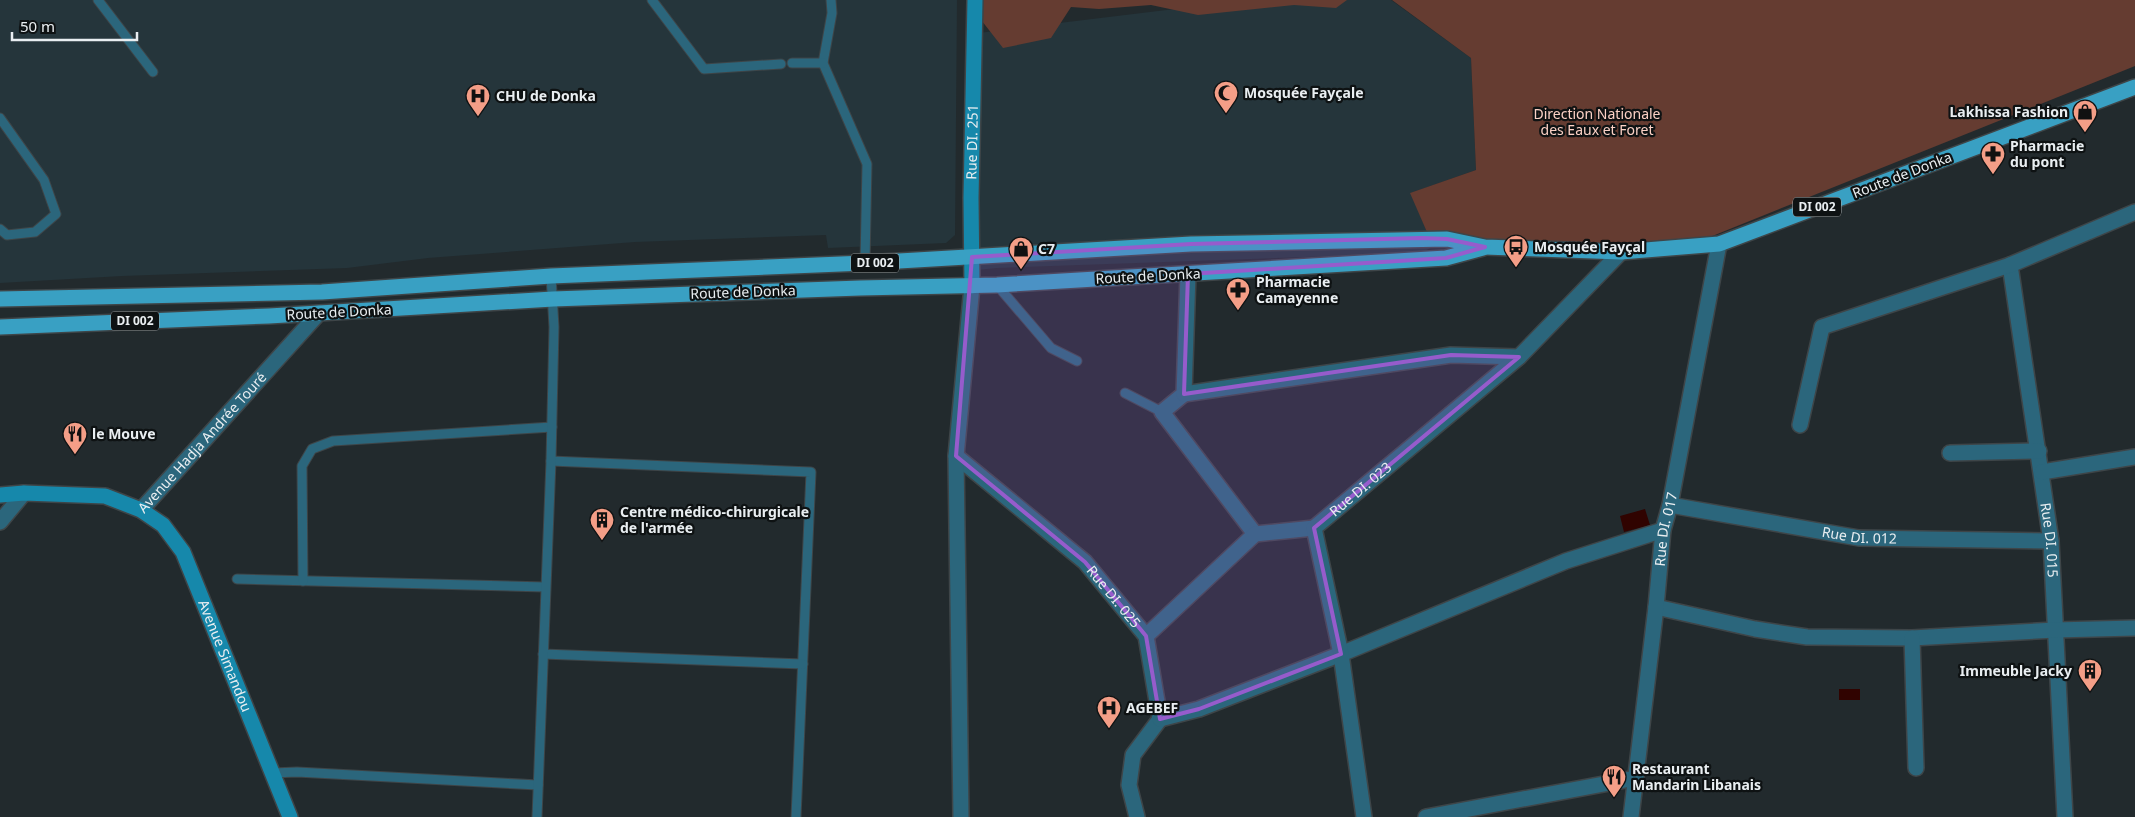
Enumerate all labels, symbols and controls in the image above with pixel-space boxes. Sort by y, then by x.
scale bar [12,10,138,42]
text: 50 m [20,16,55,36]
mosque icon: Mosquée Fayçale [1213,80,1239,114]
hospital icon: CHU de Donka [465,83,491,117]
place label: Mosquée Fayçale [1244,83,1364,102]
place label: CHU de Donka [496,86,596,105]
shop icon: Lakhissa Fashion [2072,99,2098,133]
place label: Lakhissa Fashion [1950,102,2068,121]
street label: Rue DI. 251 [961,104,982,180]
park label: Direction Nationale des Eaux et Foret [1533,104,1661,139]
place label: Pharmacie du pont [2010,136,2084,171]
pharmacy icon: Pharmacie du pont [1980,141,2006,175]
street label: Route de Donka [1849,147,1954,202]
road number: DI 002 [1793,198,1841,216]
bus stop icon: Mosquée Fayçal [1503,234,1529,268]
shop icon: C7 [1008,236,1034,270]
place label: Mosquée Fayçal [1534,237,1645,256]
place label: C7 [1038,239,1055,258]
road number: DI 002 [851,254,899,272]
street label: Route de Donka [1095,263,1201,288]
place label: Pharmacie Camayenne [1256,272,1338,307]
pharmacy icon: Pharmacie Camayenne [1225,277,1251,311]
street label: Route de Donka [690,280,796,303]
street label: Route de Donka [286,299,392,324]
road number: DI 002 [111,312,159,331]
street label: Avenue Hadja Andrée Touré [133,368,270,517]
restaurant icon: le Mouve [62,421,88,455]
place label: le Mouve [92,424,156,443]
street label: Rue DI. 023 [1325,457,1395,520]
street label: Rue DI. 017 [1650,490,1681,567]
street label: Rue DI. 015 [2036,501,2063,578]
place label: Centre médico-chirurgicale de l'armée [620,502,809,537]
building icon: Centre médico-chirurgicale de l'armée [589,507,615,541]
street label: Rue DI. 012 [1820,522,1897,548]
street label: Rue DI. 025 [1083,561,1145,632]
street label: Avenue Simandou [194,597,257,715]
building icon: Immeuble Jacky [2077,658,2103,692]
place label: Immeuble Jacky [1960,661,2072,680]
hospital icon: AGEBEF [1096,695,1122,729]
place label: AGEBEF [1126,698,1178,717]
place label: Restaurant Mandarin Libanais [1632,759,1761,794]
restaurant icon: Restaurant Mandarin Libanais [1601,764,1627,798]

